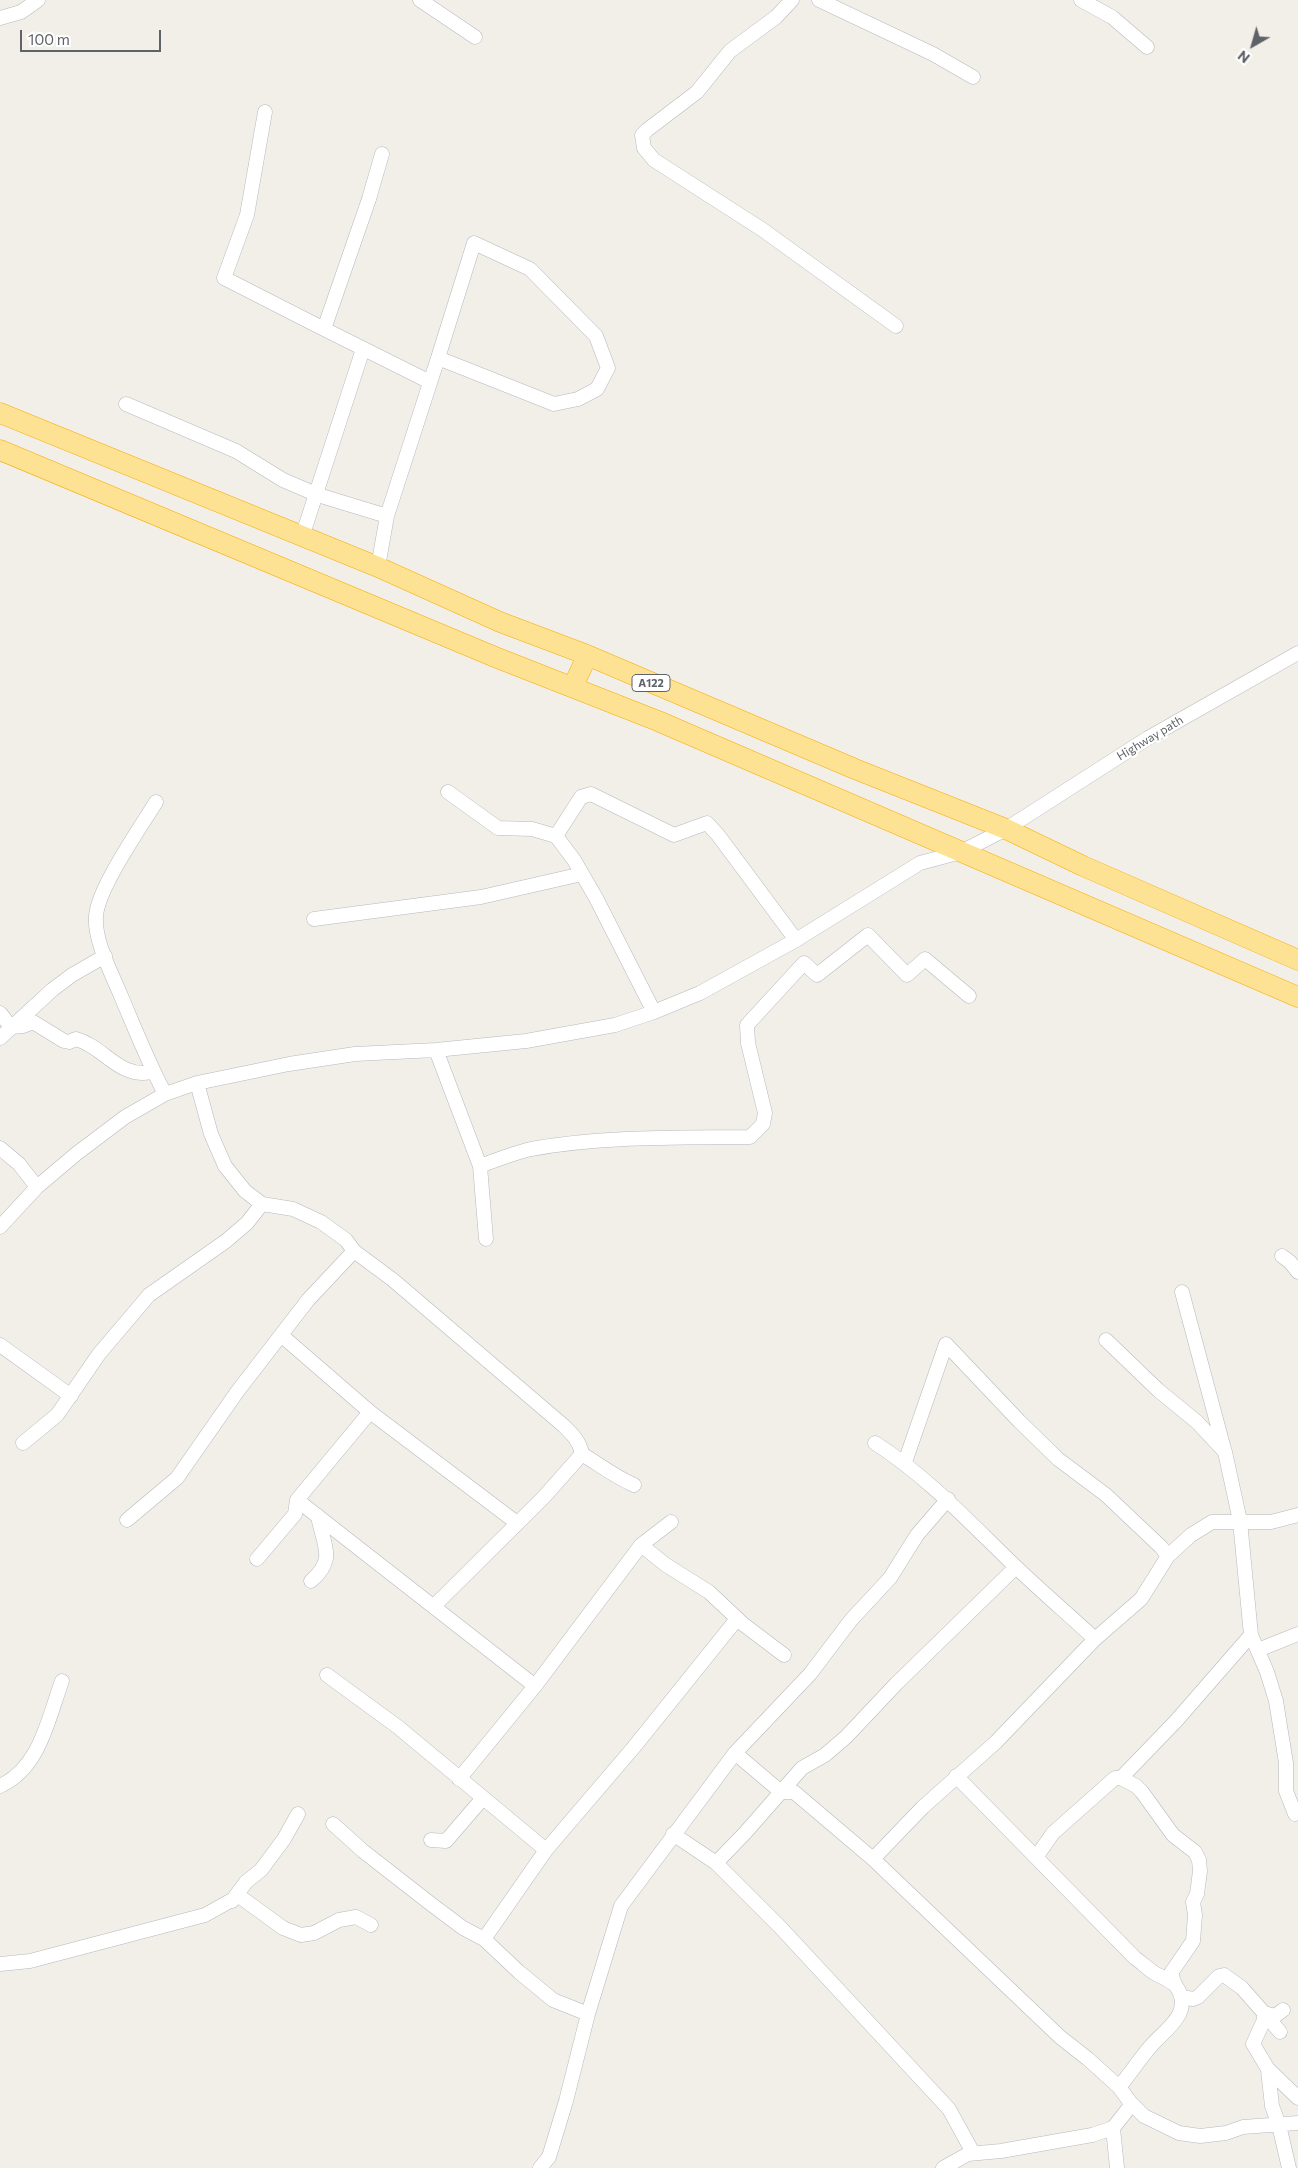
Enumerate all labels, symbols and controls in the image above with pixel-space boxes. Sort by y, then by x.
scale bar [22,20,164,52]
north arrow [1228,20,1278,70]
text: 100 m [28,30,70,48]
text: N [1234,47,1253,67]
road number: A122 [632,674,670,691]
street label: Highway path [1114,713,1186,763]

